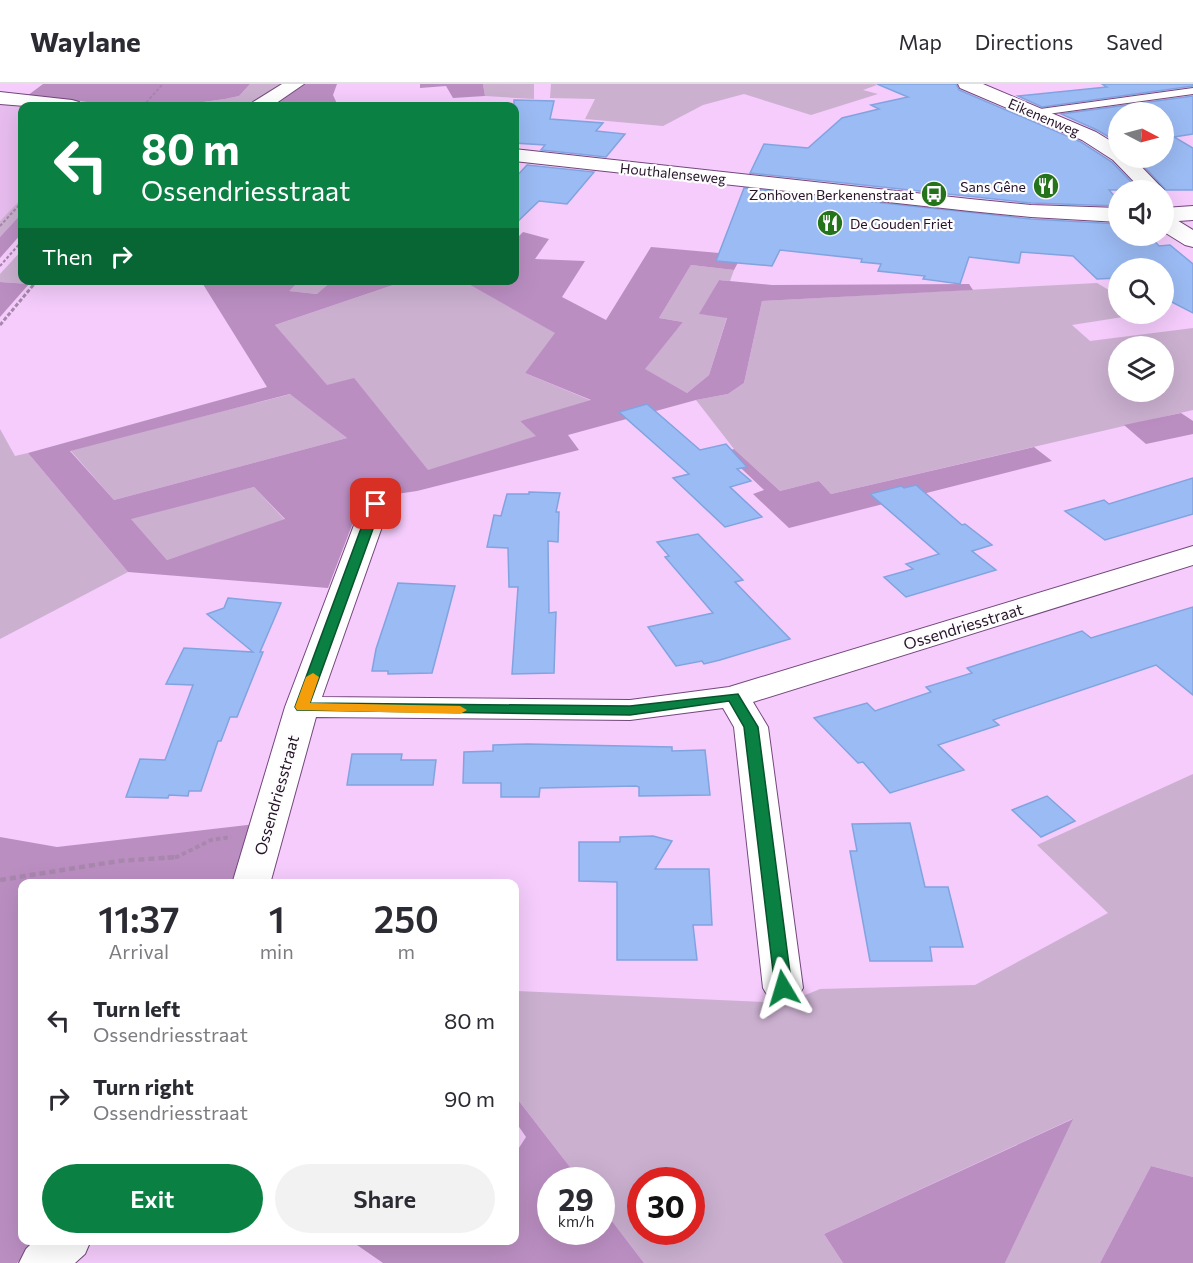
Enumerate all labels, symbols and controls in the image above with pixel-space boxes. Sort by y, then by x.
text: Waylane [30,24,141,58]
text: Map [899,29,942,54]
text: Directions [975,29,1073,54]
text: Saved [1106,29,1163,54]
street label: Eikenenweg [1006,94,1083,140]
north arrow [1108,102,1174,168]
map controls [1108,102,1174,402]
text: 80 m [141,122,240,174]
icon: left [42,126,120,204]
street label: Houthalenseweg [619,159,727,187]
restaurant icon: Sans Gêne [1031,171,1061,201]
text: Ossendriesstraat [141,174,350,207]
place label: Sans Gêne [960,178,1026,195]
bus stop icon: Zonhoven Berkenenstraat [919,179,949,209]
button: sound [1108,180,1174,246]
place label: Zonhoven Berkenenstraat [749,186,914,203]
restaurant icon: De Gouden Friet [815,208,845,238]
place label: De Gouden Friet [850,215,953,232]
icon: right [105,240,138,273]
text: Then [42,243,93,270]
button: search [1108,258,1174,324]
button: layers [1108,336,1174,402]
pin [350,478,401,529]
icon: arrive [359,487,392,520]
street label: Ossendriesstraat [901,599,1025,653]
street label: Ossendriesstraat [250,732,302,857]
text: 11:37 [98,896,179,940]
text: 1 [269,896,285,940]
text: 250 [374,896,439,940]
text: Arrival [109,939,169,963]
text: min [260,939,294,963]
text: m [398,939,415,963]
position arrow [751,956,815,1020]
text: Turn left [93,995,180,1022]
icon: left [42,1004,75,1037]
text: 80 m [444,1007,495,1034]
text: Ossendriesstraat [93,1022,248,1046]
text: Turn right [93,1073,194,1100]
icon: right [42,1082,75,1115]
text: 90 m [444,1085,495,1112]
text: Ossendriesstraat [93,1100,248,1124]
button: Exit [42,1164,263,1233]
button: Share [275,1164,495,1233]
speed limit sign: 30 [627,1167,705,1245]
text: 29 [558,1180,594,1217]
text: km/h [558,1212,594,1230]

